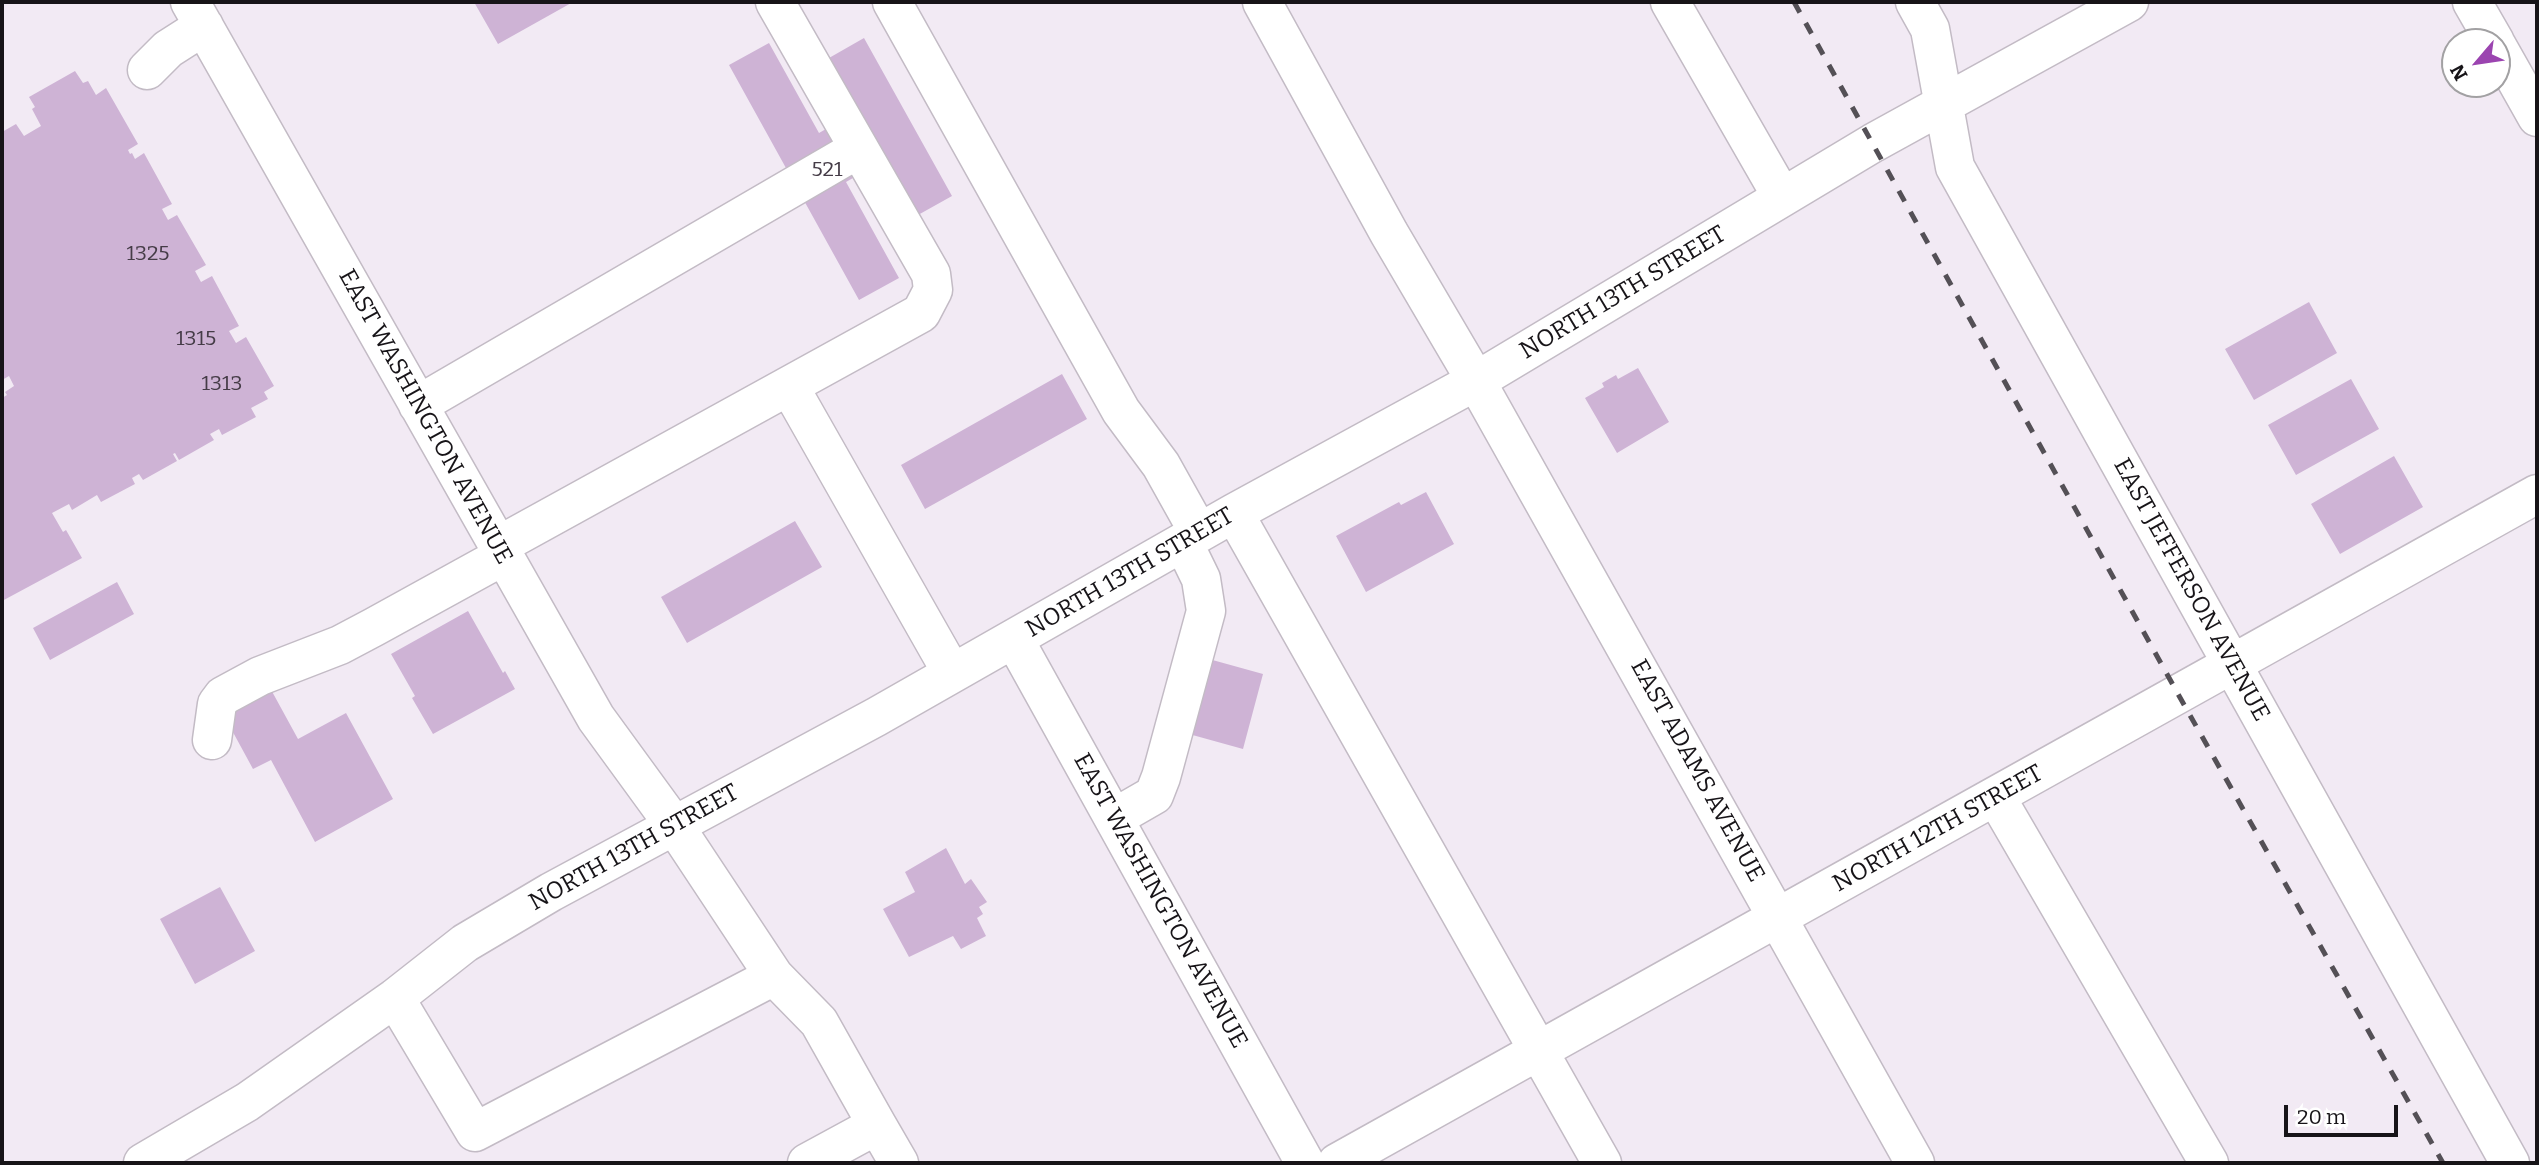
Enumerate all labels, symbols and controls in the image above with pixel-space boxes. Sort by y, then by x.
north arrow [2441,28,2511,98]
text: N [2445,60,2473,84]
house number: 521 [812,157,842,183]
street label: NORTH 13TH STREET [1515,220,1731,366]
house number: 1325 [126,241,170,267]
street label: EAST WASHINGTON AVENUE [332,265,518,569]
house number: 1315 [176,326,216,352]
house number: 1313 [202,371,242,397]
street label: EAST JEFFERSON AVENUE [2107,454,2275,726]
street label: NORTH 13TH STREET [1021,502,1239,644]
street label: EAST ADAMS AVENUE [1624,655,1770,887]
street label: EAST WASHINGTON AVENUE [1067,749,1253,1053]
street label: NORTH 12TH STREET [1828,759,2048,899]
street label: NORTH 13TH STREET [524,778,744,918]
scale bar [2287,1092,2401,1136]
text: 20 m [2297,1104,2346,1130]

